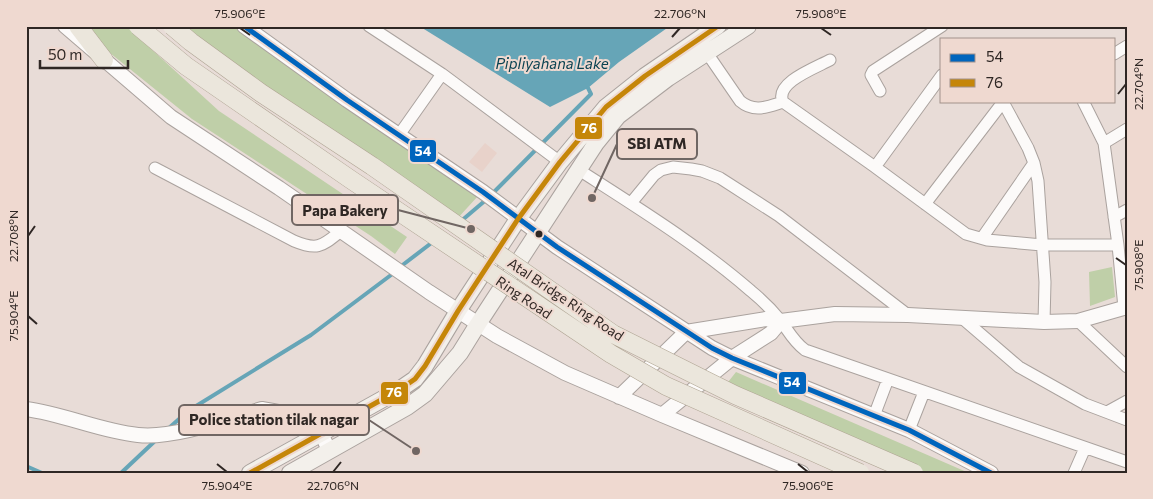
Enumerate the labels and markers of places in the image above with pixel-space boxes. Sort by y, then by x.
callout: SBI ATM [617,129,697,159]
callout: Papa Bakery [292,195,398,225]
unlabelled marker [534,229,544,239]
callout: Police station tilak nagar [179,405,369,435]

